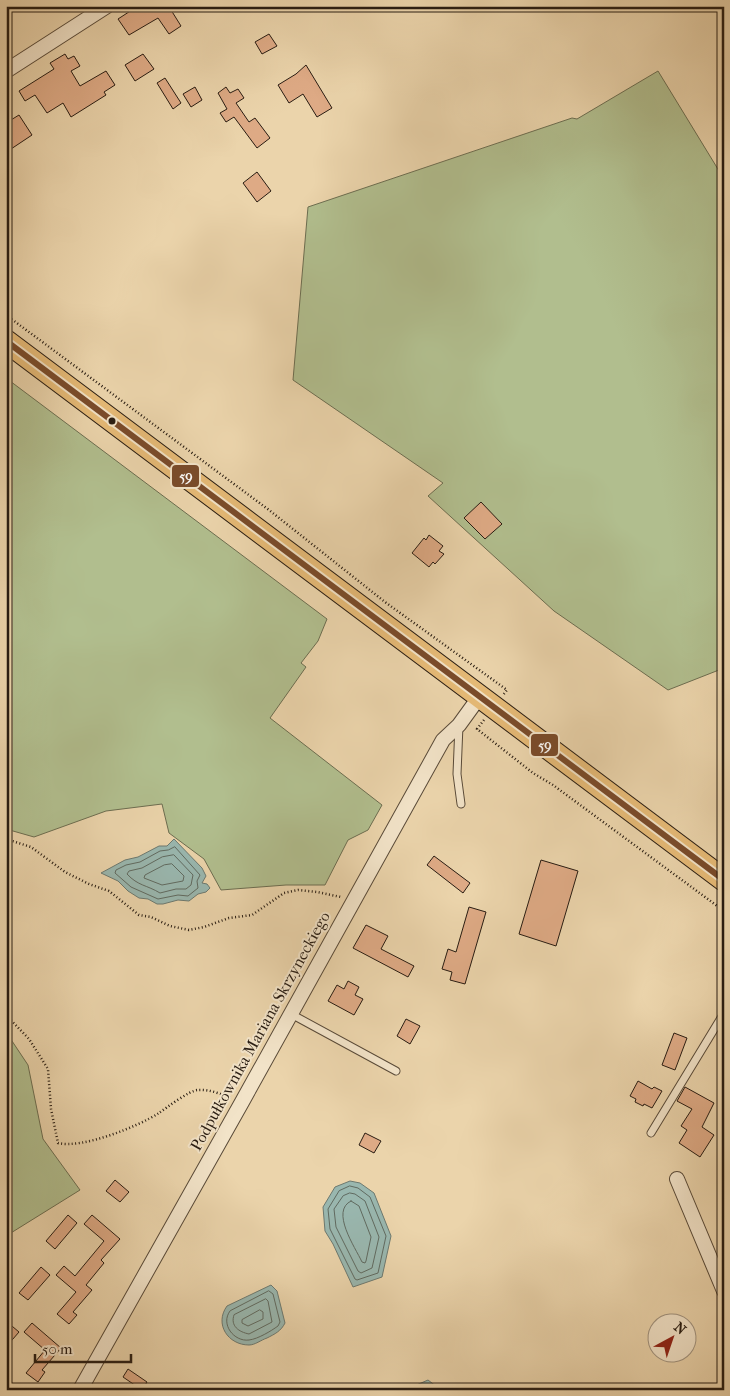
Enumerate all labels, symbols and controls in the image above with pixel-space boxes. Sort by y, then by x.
unlabelled marker [107,416,117,426]
line badge: 59 [171,464,200,488]
text: 59 [179,468,193,485]
line badge: 59 [530,733,559,757]
text: 59 [538,737,552,754]
street label: Podpułkownika Mariana Skrzyneckiego [186,908,334,1154]
north arrow [648,1314,698,1364]
text: N [671,1318,690,1339]
scale bar [35,1331,131,1363]
text: 50 m [42,1340,73,1358]

